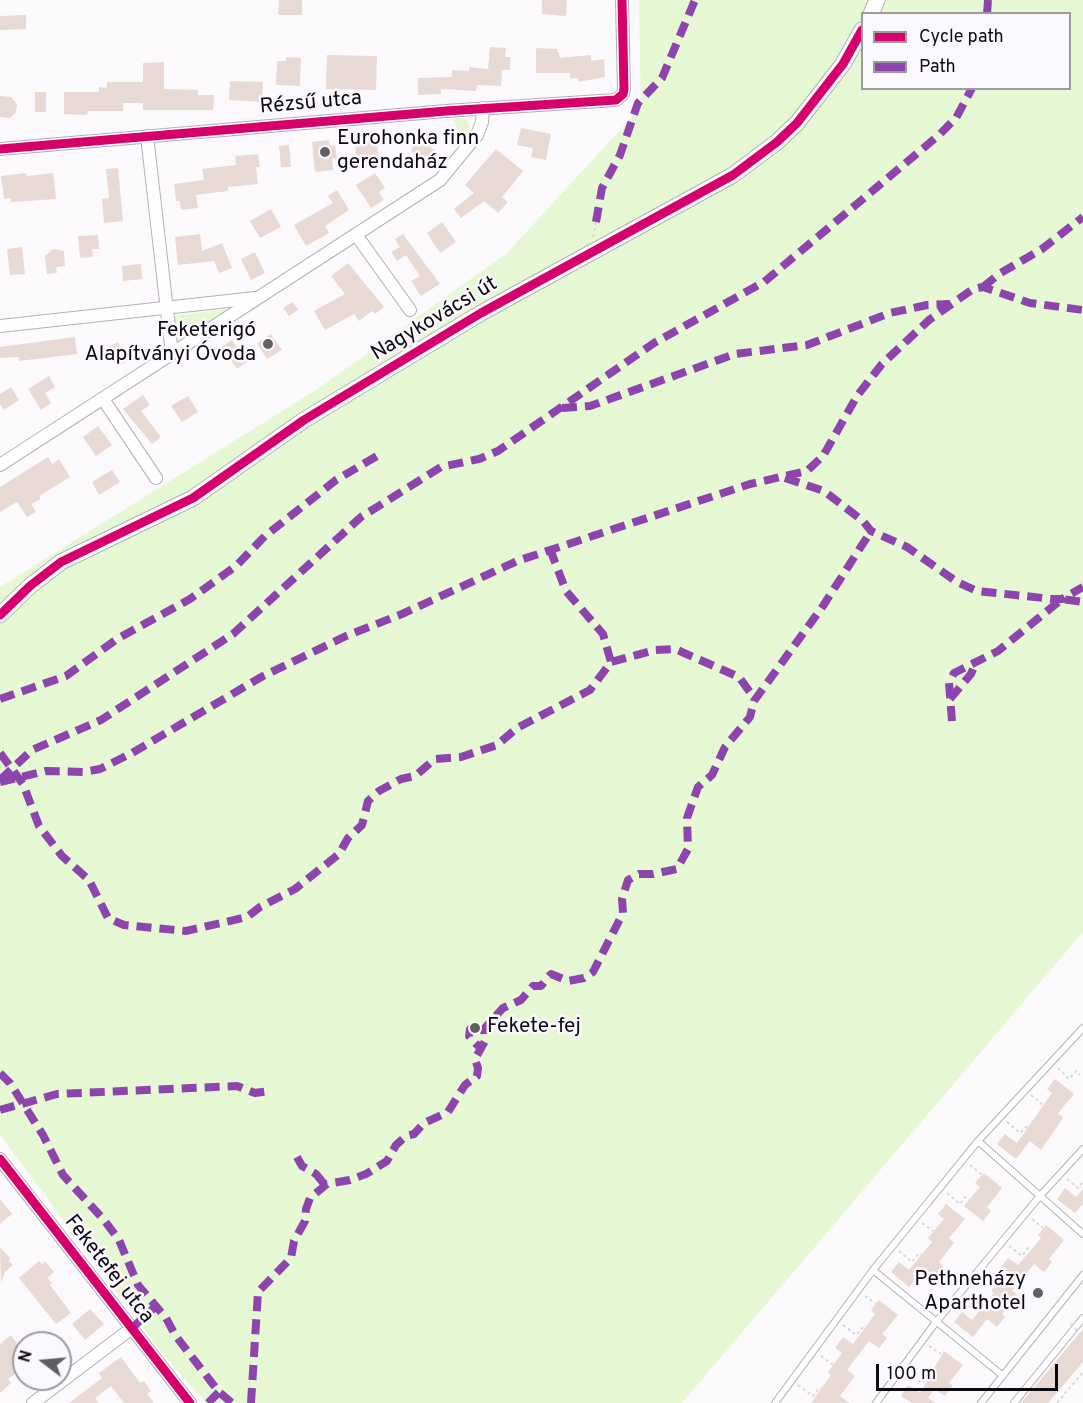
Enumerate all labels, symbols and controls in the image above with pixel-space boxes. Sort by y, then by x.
legend [861,12,1071,90]
text: Cycle path [919,26,1004,49]
text: Path [919,56,956,79]
street label: Rézsű utca [259,87,363,121]
place label: Eurohonka finn gerendaház [337,127,479,177]
marker: Eurohonka finn gerendaház [318,145,332,159]
street label: Nagykovácsi út [367,272,503,368]
place label: Feketerigó Alapítványi Óvoda [85,319,256,369]
marker: Feketerigó Alapítványi Óvoda [261,337,275,351]
place label: Fekete-fej [487,1015,581,1041]
marker: Fekete-fej [468,1021,482,1035]
street label: Feketefej utca [58,1211,158,1329]
place label: Pethneházy Aparthotel [914,1268,1026,1318]
marker: Pethneházy Aparthotel [1031,1286,1045,1300]
north arrow [12,1331,72,1391]
text: N [15,1348,38,1365]
scale bar [879,1352,1060,1390]
text: 100 m [887,1363,936,1386]

